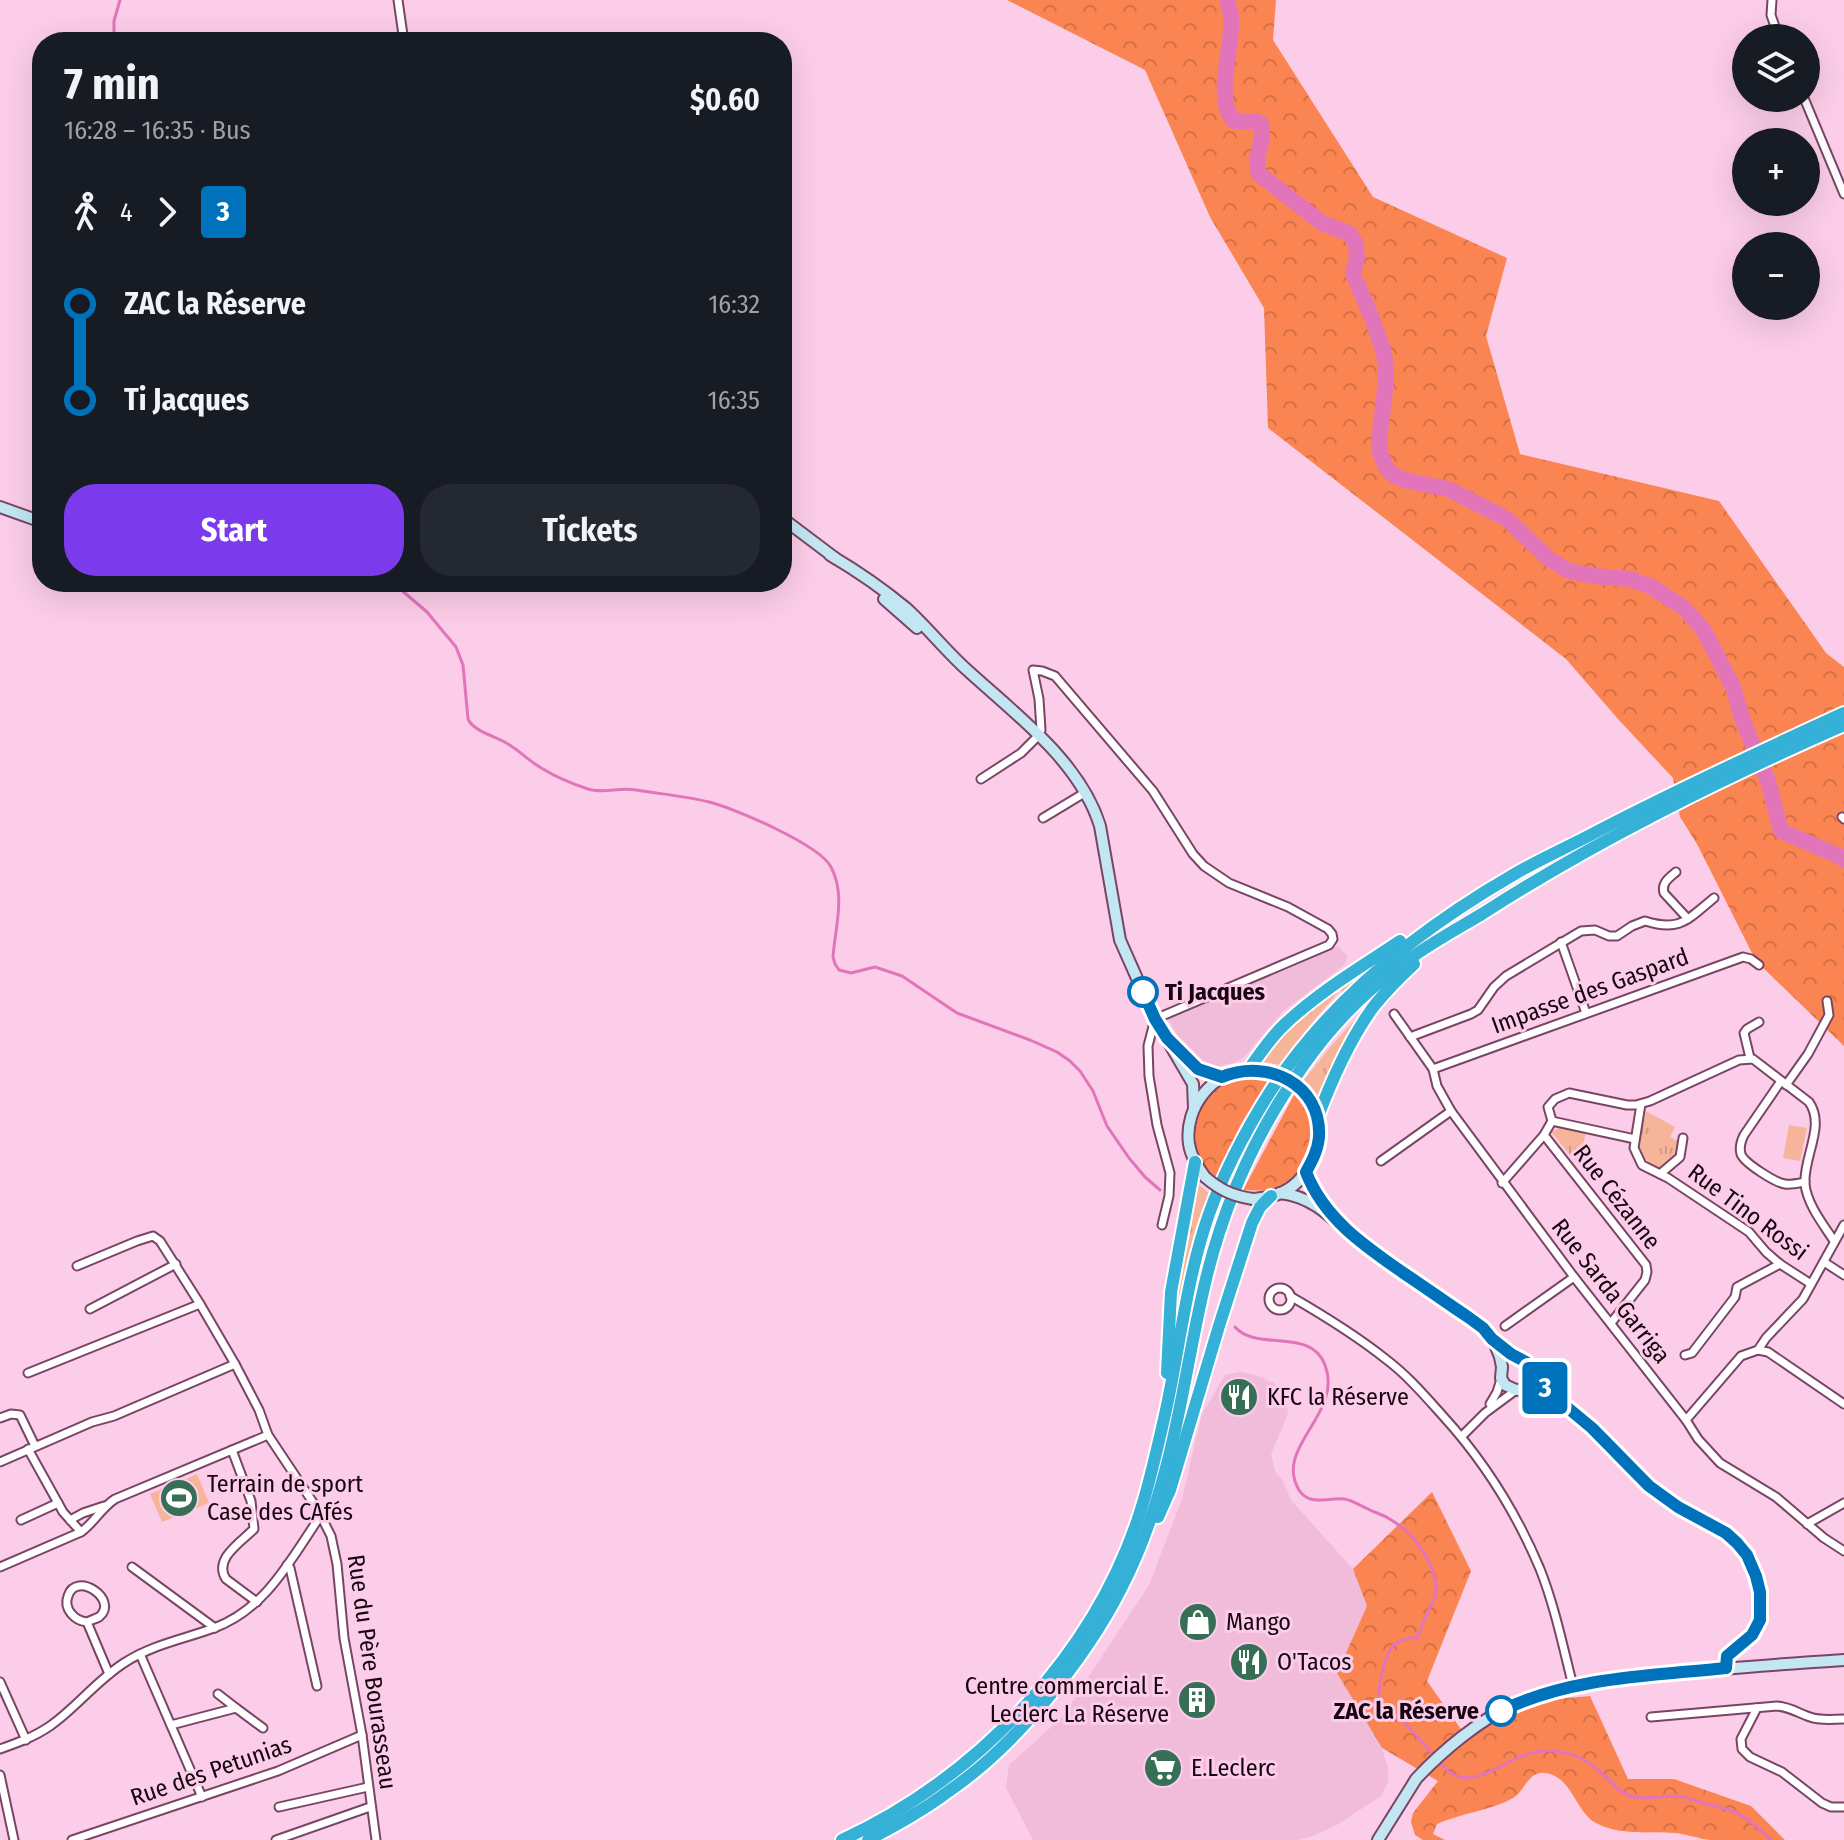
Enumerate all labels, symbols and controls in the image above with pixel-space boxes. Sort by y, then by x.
map controls [1732,24,1820,320]
button: layers [1732,24,1820,112]
text: 7 min [64,58,160,111]
text: $0.60 [690,82,760,118]
text: 16:28 – 16:35 · Bus [64,115,251,146]
button: + [1732,128,1820,216]
icon: walk [64,190,108,234]
icon: forward [145,190,189,234]
text: 3 [217,195,230,228]
text: 4 [120,197,133,228]
button: − [1732,232,1820,320]
text: ZAC la Réserve [124,286,306,322]
text: 16:32 [708,289,760,320]
text: Ti Jacques [124,382,249,418]
text: 16:35 [708,385,760,416]
button: Start [64,484,404,576]
button: Tickets [420,484,760,576]
street label: Impasse des Gaspard [1488,942,1692,1040]
marker: Ti Jacques [1128,977,1158,1007]
place label: Ti Jacques [1165,978,1266,1006]
street label: Rue Cézanne [1568,1139,1666,1255]
street label: Rue Tino Rossi [1683,1158,1813,1266]
street label: Rue Sarda Garriga [1546,1213,1676,1369]
line badge: 3 [1519,1362,1571,1414]
text: 3 [1538,1371,1552,1404]
restaurant icon: KFC la Réserve [1218,1376,1260,1418]
place label: KFC la Réserve [1267,1383,1409,1411]
place label: Terrain de sport Case des CAfés [207,1470,363,1526]
sports icon: Terrain de sport Case des CAfés [158,1477,200,1519]
street label: Rue du Père Bourasseau [342,1553,402,1791]
shop icon: Mango [1177,1601,1219,1643]
place label: Mango [1226,1608,1291,1636]
restaurant icon: O'Tacos [1228,1641,1270,1683]
place label: O'Tacos [1277,1648,1352,1676]
place label: Centre commercial E. Leclerc La Réserve [965,1672,1169,1728]
building icon: Centre commercial E. Leclerc La Réserve [1176,1679,1218,1721]
marker: ZAC la Réserve [1486,1696,1516,1726]
place label: ZAC la Réserve [1333,1697,1479,1725]
street label: Rue des Petunias [127,1730,295,1812]
supermarket icon: E.Leclerc [1142,1747,1184,1789]
place label: E.Leclerc [1191,1754,1276,1782]

